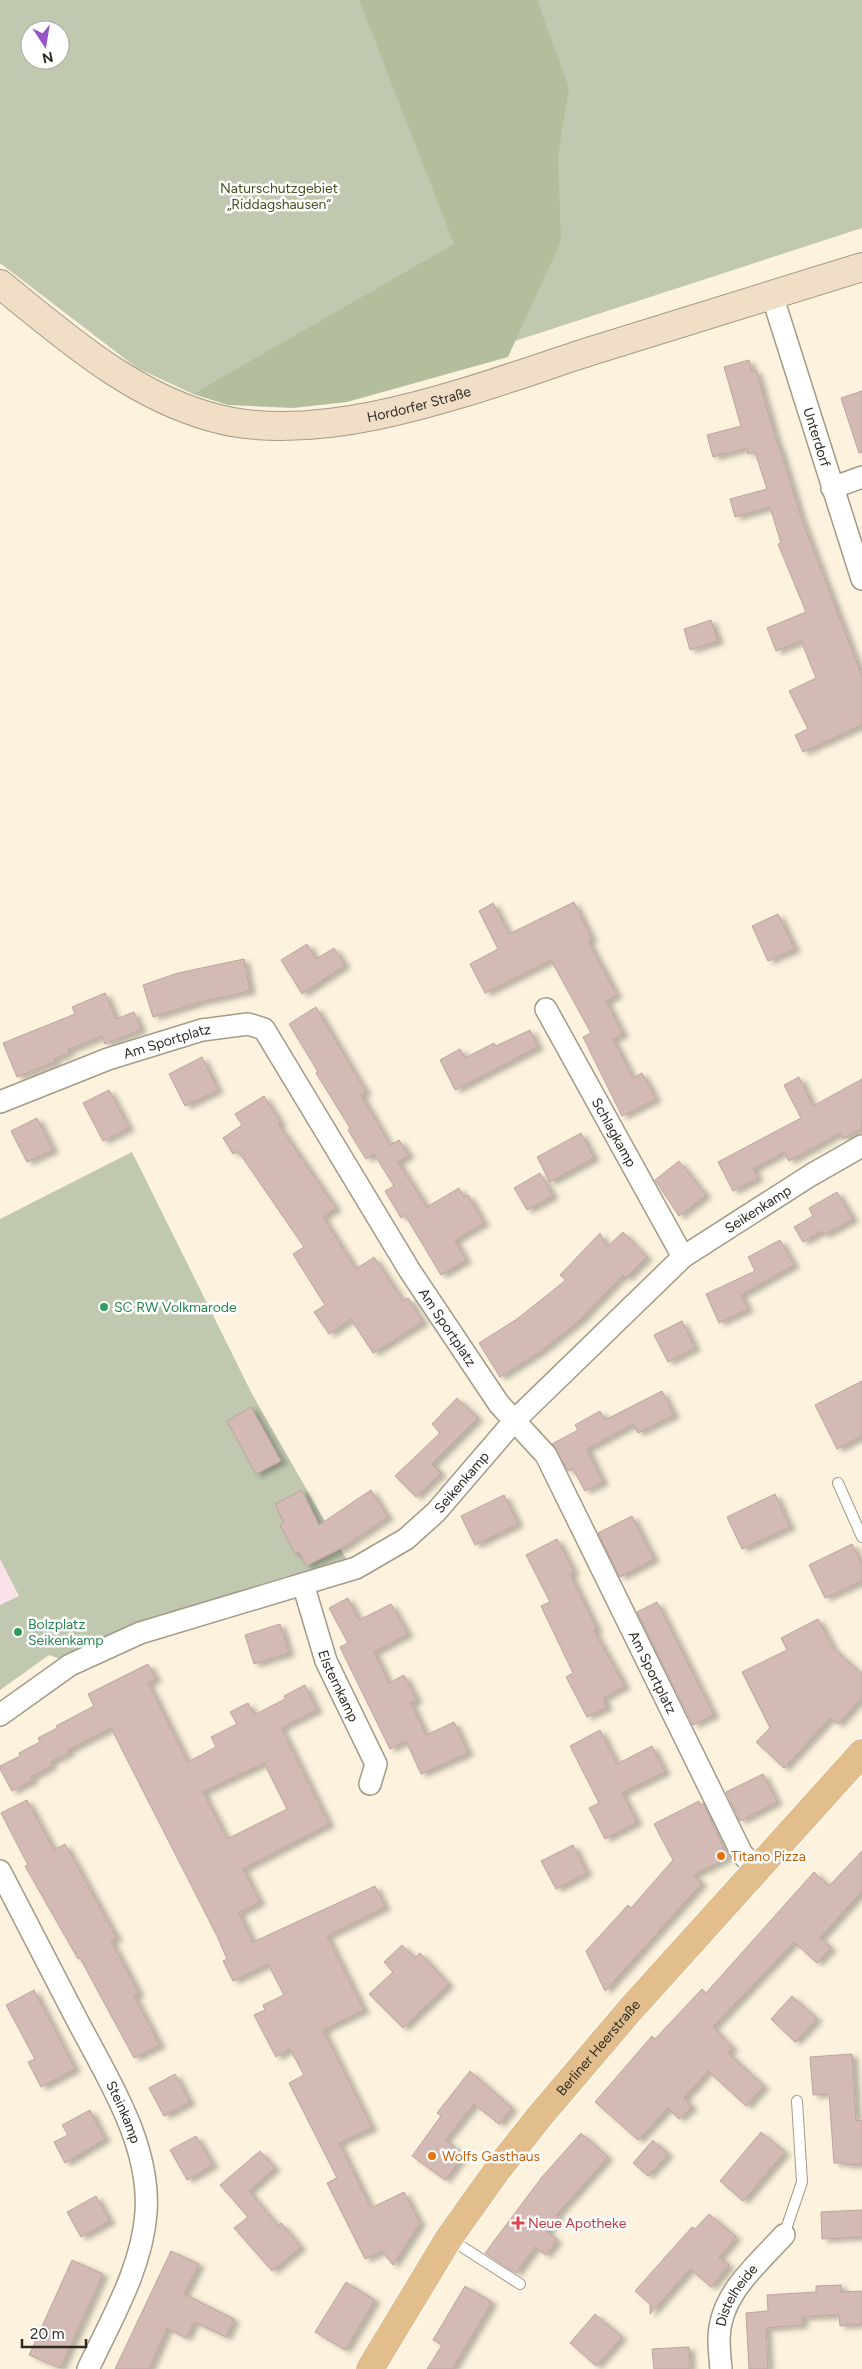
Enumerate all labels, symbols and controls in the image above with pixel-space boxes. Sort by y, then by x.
north arrow [20,20,70,70]
text: N [41,48,55,67]
park label: Naturschutzgebiet „Riddagshausen“ [220,180,338,213]
street label: Hordorfer Straße [365,383,473,426]
street label: Unterdorf [799,405,834,470]
street label: Am Sportplatz [121,1021,212,1063]
street label: Schlagkamp [588,1095,640,1170]
street label: Seikenkamp [722,1182,795,1237]
street label: Am Sportplatz [415,1285,480,1370]
place label: SC RW Volkmarode [114,1299,237,1316]
marker: SC RW Volkmarode [98,1301,110,1313]
street label: Seikenkamp [431,1448,493,1517]
place label: Bolzplatz Seikenkamp [28,1616,104,1649]
marker: Bolzplatz Seikenkamp [12,1626,24,1638]
street label: Am Sportplatz [625,1628,680,1717]
street label: Elsternkamp [314,1648,362,1725]
place label: Titano Pizza [731,1848,806,1865]
marker: Titano Pizza [715,1850,727,1862]
street label: Berliner Heerstraße [553,1996,644,2099]
street label: Steinkamp [102,2078,144,2146]
place label: Wolfs Gasthaus [442,2148,540,2165]
marker: Wolfs Gasthaus [426,2150,438,2162]
place label: Neue Apotheke [528,2215,627,2232]
marker: Neue Apotheke [512,2217,524,2229]
street label: Distelheide [712,2261,761,2328]
scale bar [22,2316,86,2348]
text: 20 m [30,2325,64,2343]

